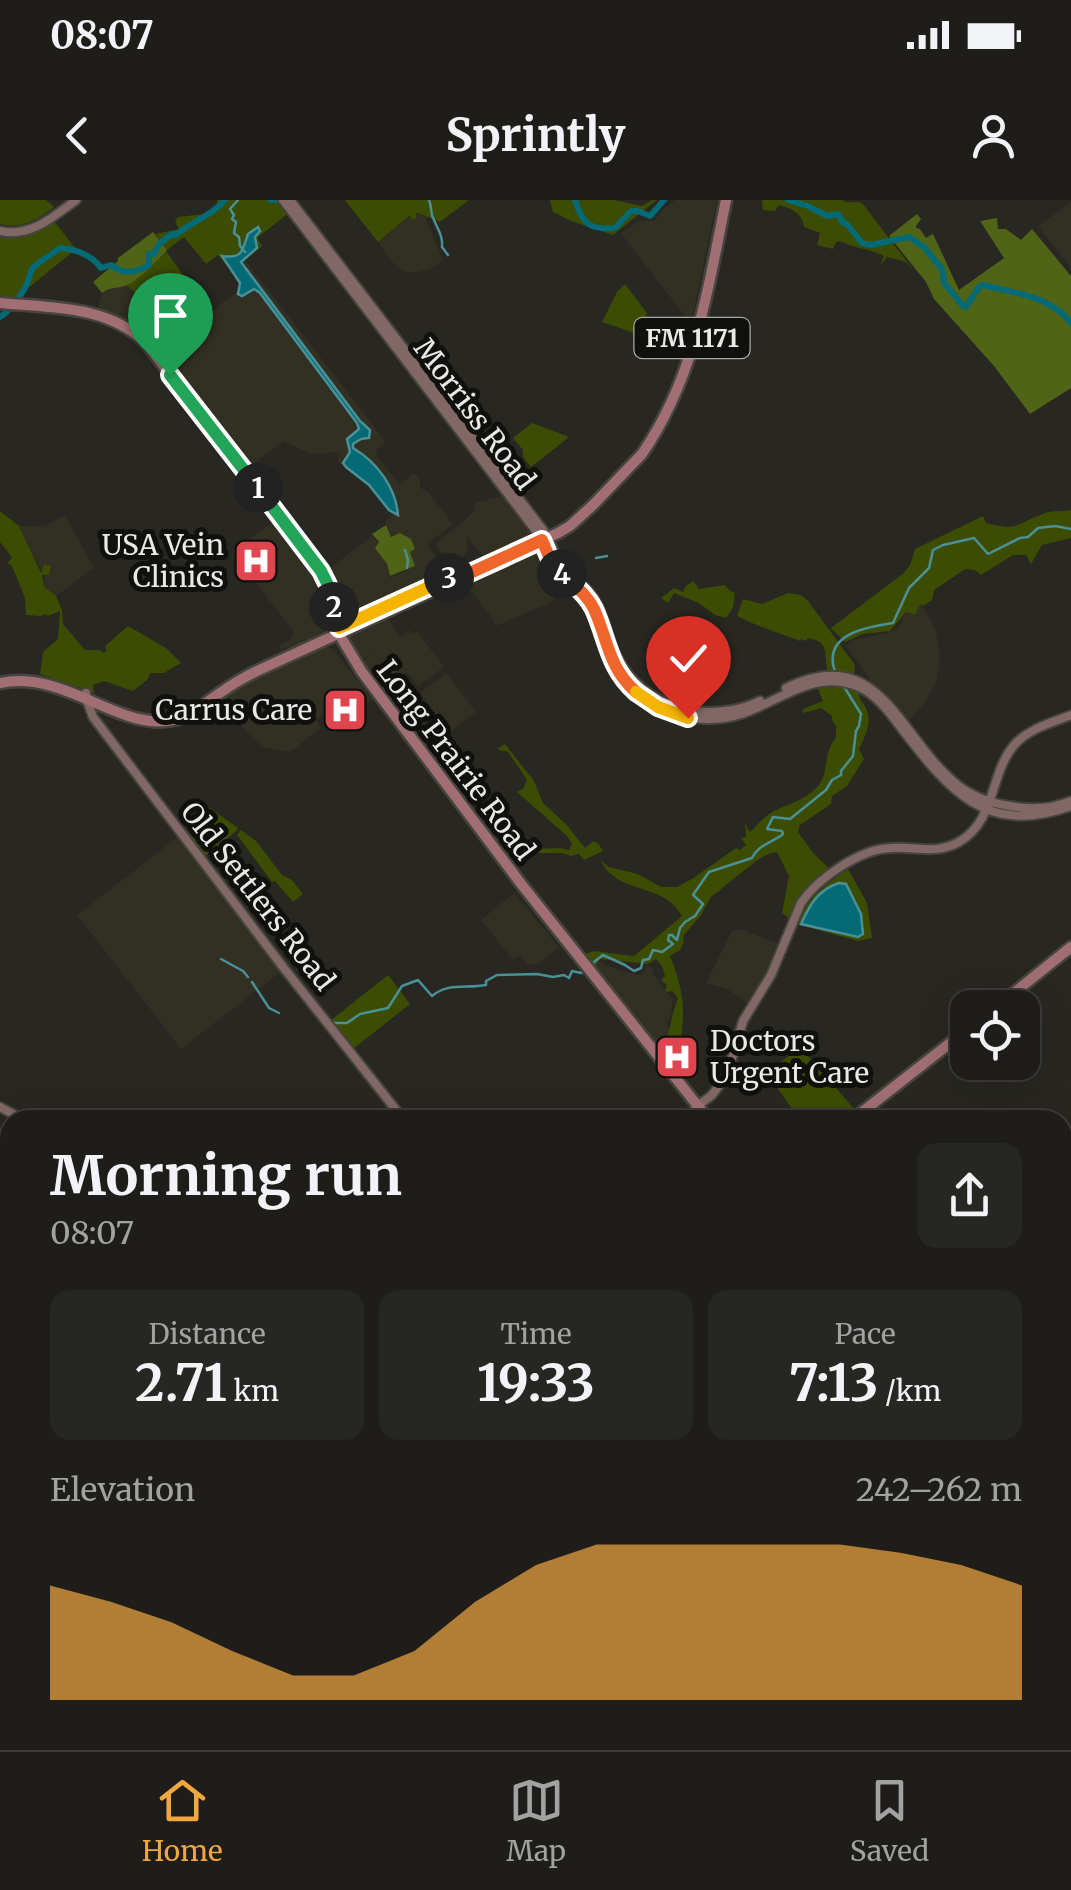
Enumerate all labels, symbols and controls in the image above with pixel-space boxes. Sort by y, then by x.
text: 08:07 [50,12,154,59]
text: Sprintly [445,107,626,163]
icon: back [50,108,105,163]
icon: person [966,108,1021,163]
pin [128,273,213,376]
icon: arrive [143,288,198,343]
road number: FM 1171 [634,318,750,358]
street label: Morriss Road [406,331,544,497]
pin: 1 [233,463,283,513]
text: 1 [252,470,264,506]
place label: USA Vein Clinics [102,527,224,595]
hospital icon: USA Vein Clinics [233,538,279,584]
pin: 4 [537,549,587,599]
pin: 3 [424,553,474,603]
text: 4 [553,556,571,592]
text: 3 [441,560,457,596]
pin: 2 [309,582,359,632]
text: 2 [326,589,342,625]
pin [646,616,731,719]
icon: check [661,631,716,686]
street label: Long Prairie Road [369,653,543,867]
hospital icon: Carrus Care [322,687,368,733]
place label: Carrus Care [155,692,312,728]
street label: Old Settlers Road [173,794,343,998]
map controls [950,990,1040,1080]
button: locate [950,990,1040,1080]
place label: Doctors Urgent Care [710,1023,869,1091]
hospital icon: Doctors Urgent Care [654,1034,700,1080]
text: Morning run [50,1141,402,1210]
button: share [917,1143,1022,1248]
text: 08:07 [50,1213,134,1253]
text: Distance [148,1316,266,1352]
text: Time [501,1316,572,1352]
text: Pace [834,1316,896,1352]
text: 2.71 [135,1352,227,1415]
text: 19:33 [477,1352,595,1415]
text: 7:13 [789,1352,878,1415]
text: km [227,1373,279,1409]
text: /km [878,1373,941,1409]
text: Elevation [50,1470,195,1510]
text: 242–262 m [856,1470,1022,1510]
tab: Home [142,1773,223,1869]
tab: Map [506,1773,566,1869]
tab: Saved [850,1773,929,1869]

